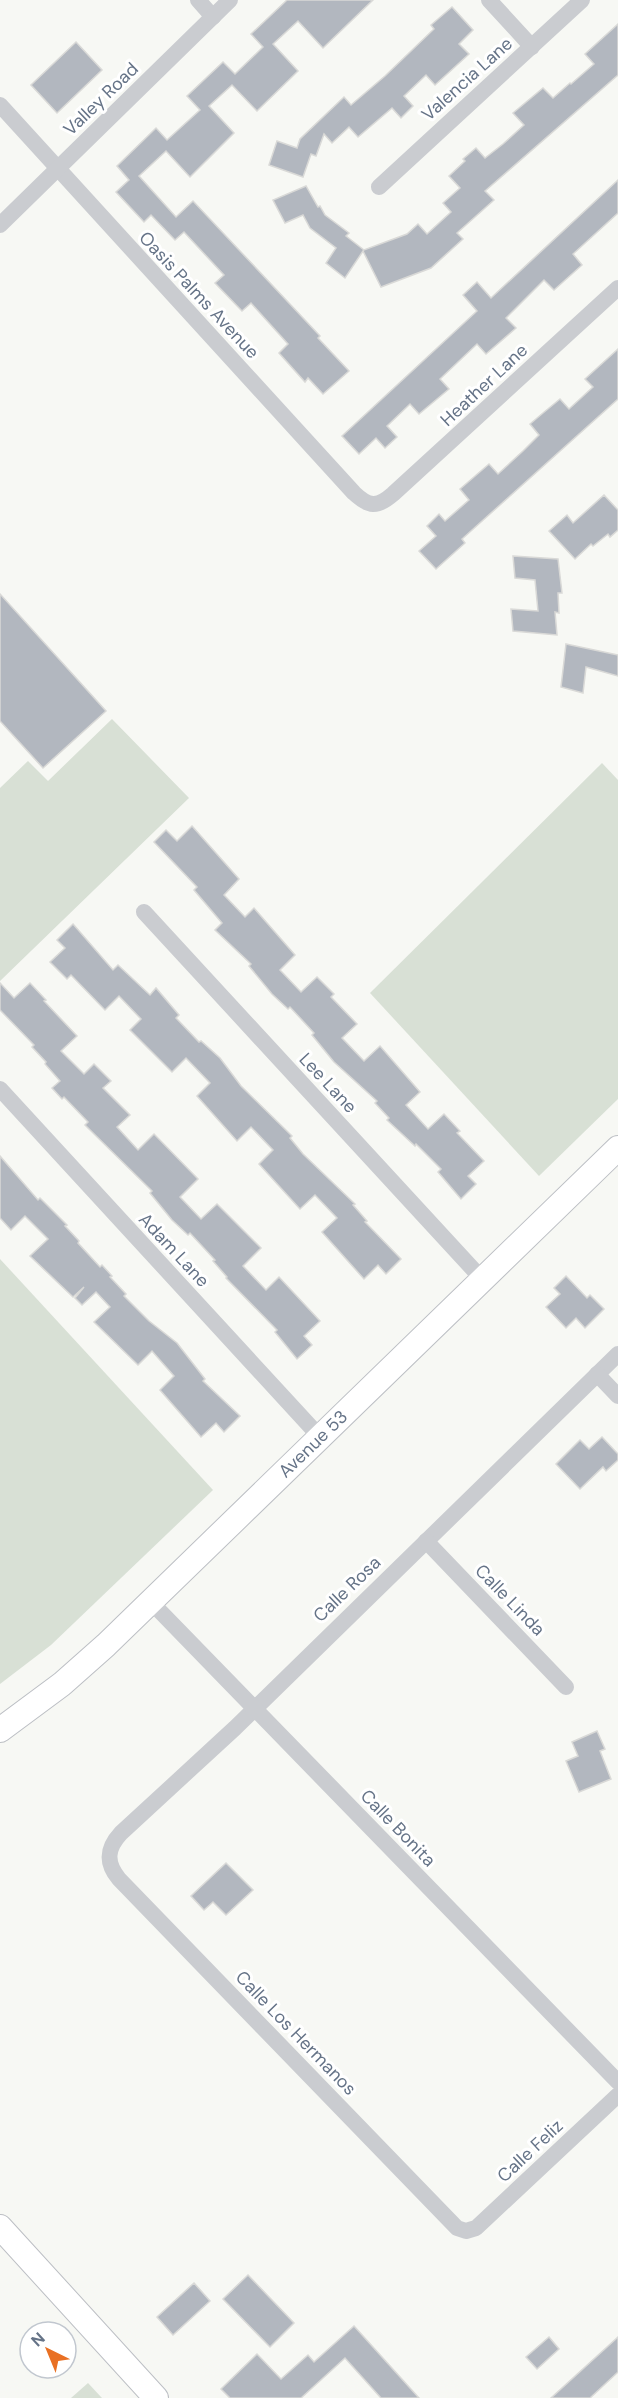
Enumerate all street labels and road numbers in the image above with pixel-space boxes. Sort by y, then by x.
street label: Valencia Lane [416,32,518,126]
street label: Valley Road [58,57,144,141]
street label: Oasis Palms Avenue [134,226,264,364]
street label: Heather Lane [435,338,533,432]
street label: Lee Lane [294,1048,362,1118]
street label: Adam Lane [133,1208,215,1292]
street label: Avenue 53 [273,1405,353,1483]
street label: Calle Rosa [308,1551,386,1627]
street label: Calle Linda [470,1559,550,1641]
street label: Calle Bonita [355,1784,441,1872]
street label: Calle Los Hermanos [230,1966,362,2100]
street label: Calle Feliz [492,2114,568,2188]

